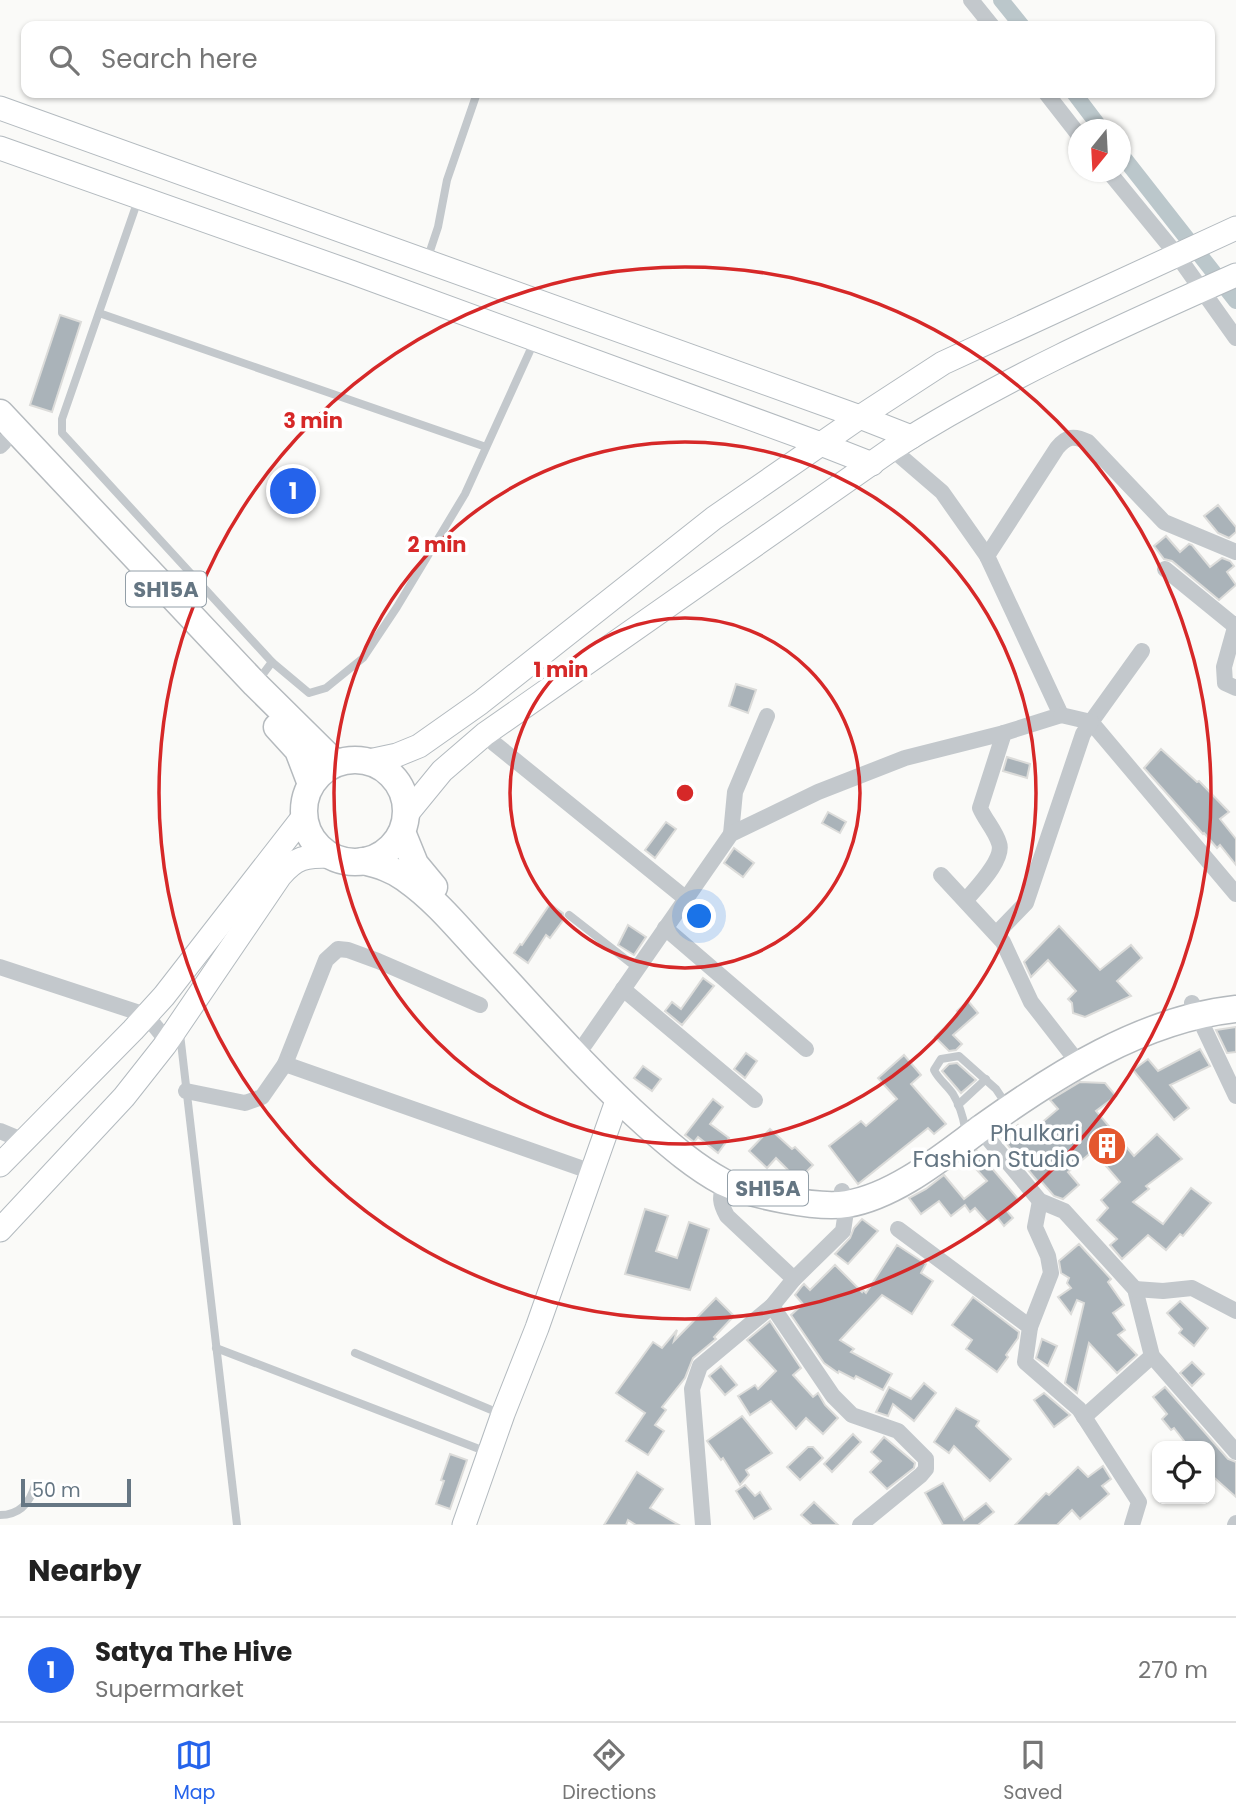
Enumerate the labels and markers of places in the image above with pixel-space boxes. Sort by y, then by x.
pin: 1 [270,465,316,517]
centre of rings [673,781,697,805]
place label: Phulkari Fashion Studio [912,1117,1080,1175]
building icon: Phulkari Fashion Studio [1086,1125,1128,1167]

